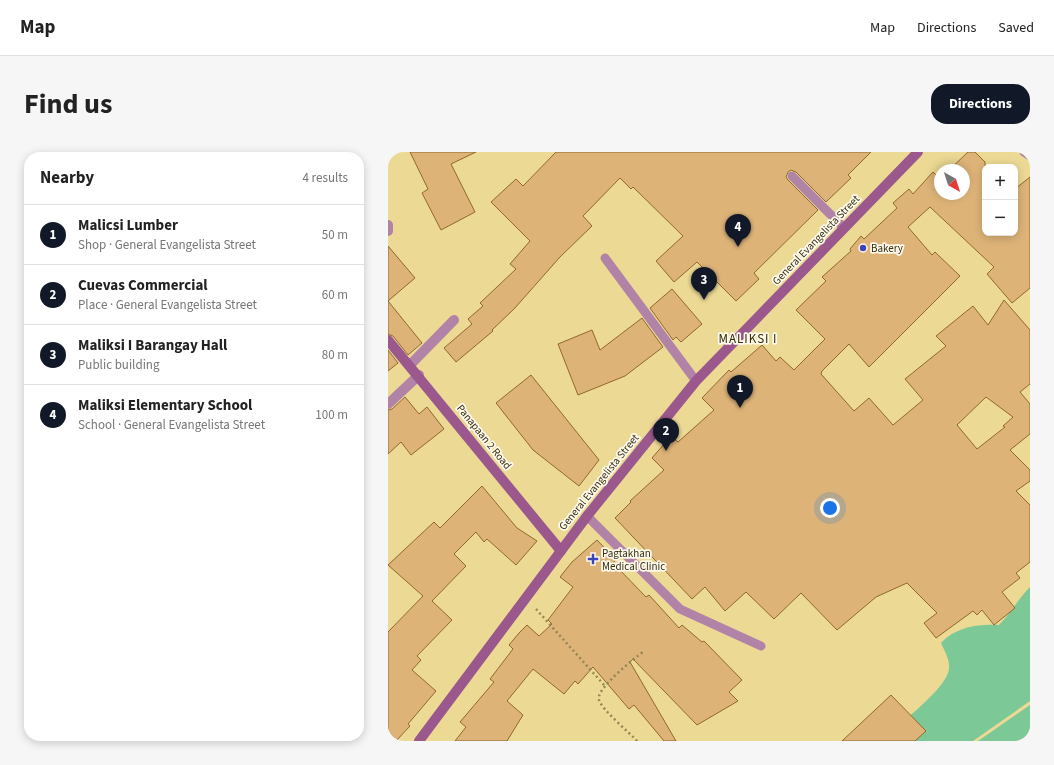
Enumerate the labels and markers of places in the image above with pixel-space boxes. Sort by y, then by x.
pin: 4 [725,214,751,247]
place label: Bakery [871,241,903,256]
marker: Bakery [858,243,868,253]
pin: 3 [691,267,717,300]
pin: 1 [727,375,753,408]
pin: 2 [653,418,679,451]
place label: Pagtakhan Medical Clinic [602,546,665,574]
marker: Pagtakhan Medical Clinic [587,553,599,565]

